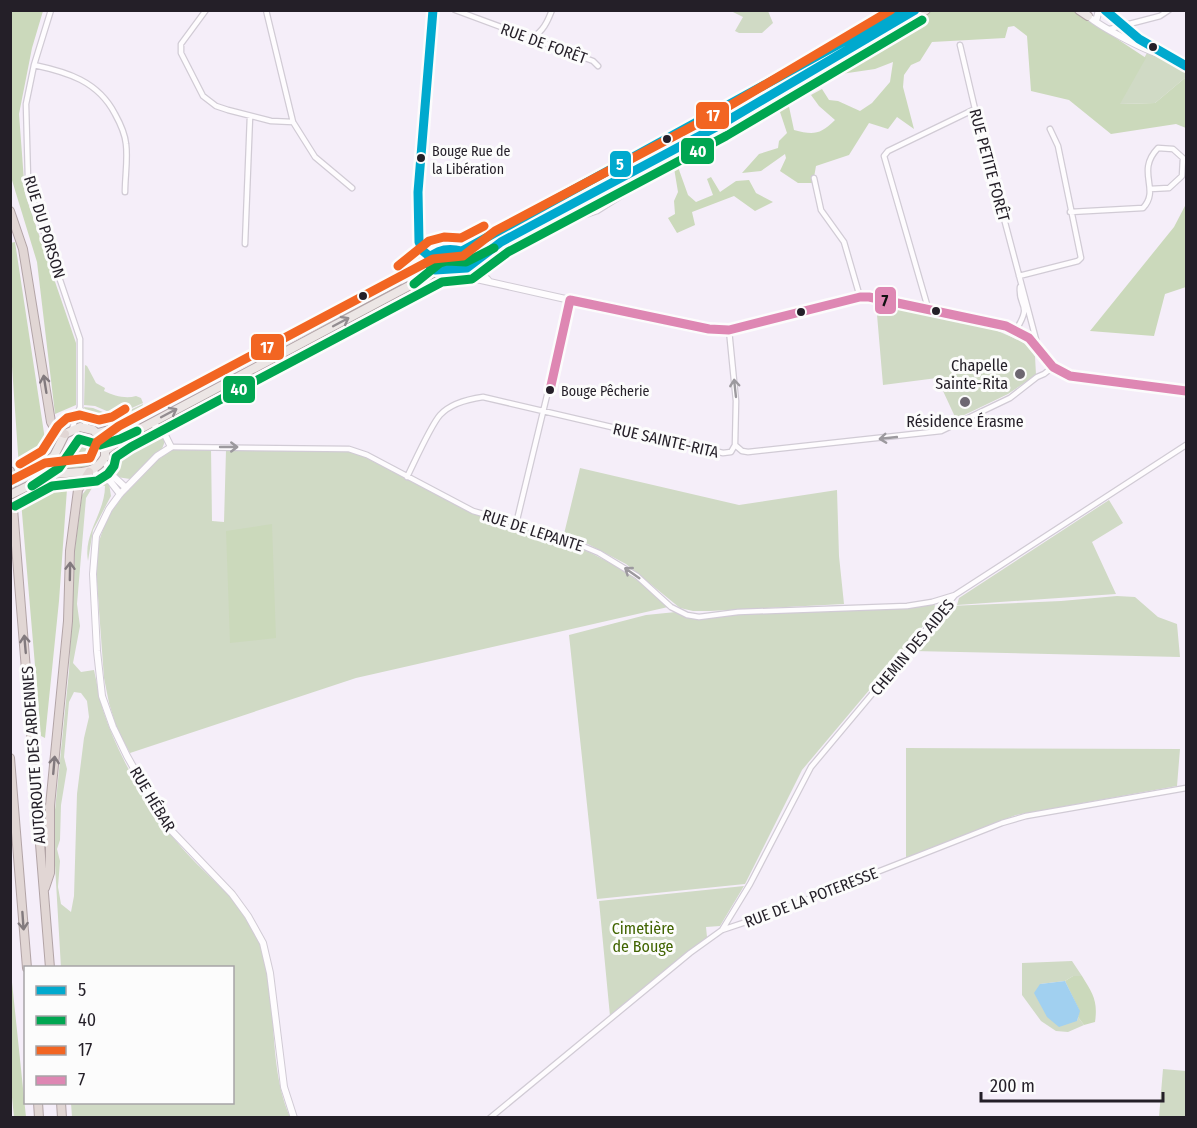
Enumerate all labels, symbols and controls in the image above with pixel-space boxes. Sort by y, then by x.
street label: RUE DE FORÊT [498,19,590,68]
unlabelled marker [1147,41,1159,53]
line badge: 17 [695,101,730,130]
text: 17 [706,106,720,125]
street label: RUE PETITE FORÊT [965,107,1014,224]
unlabelled marker [661,133,673,145]
line badge: 40 [680,137,715,165]
text: 40 [690,142,707,161]
place label: Bouge Rue de la Libération [432,143,511,178]
line badge: 5 [609,150,632,178]
marker: Bouge Rue de la Libération [415,152,427,164]
text: 5 [616,155,624,174]
street label: RUE DU PORSON [20,173,69,281]
line badge: 7 [874,286,897,315]
unlabelled marker [357,290,369,302]
text: 7 [882,291,889,310]
unlabelled marker [930,305,942,317]
unlabelled marker [795,306,807,318]
one-way arrow [332,316,349,328]
line badge: 17 [250,333,285,361]
text: 17 [260,338,274,357]
place label: Chapelle Sainte-Rita [935,356,1008,393]
marker: Chapelle Sainte-Rita [1013,367,1027,381]
one-way arrow [39,374,50,394]
line badge: 40 [222,375,256,404]
one-way arrow [729,378,740,398]
text: 40 [231,380,248,399]
place label: Bouge Pêcherie [561,383,649,400]
marker: Bouge Pêcherie [544,384,556,396]
marker: Résidence Érasme [958,395,972,409]
one-way arrow [160,407,177,419]
place label: Résidence Érasme [906,412,1024,431]
street label: RUE SAINTE-RITA [611,419,721,462]
one-way arrow [878,433,898,444]
one-way arrow [219,441,239,453]
street label: RUE DE LEPANTE [480,505,586,556]
one-way arrow [64,561,75,581]
one-way arrow [625,567,641,579]
street label: CHEMIN DES AIDES [867,595,958,699]
one-way arrow [19,635,30,655]
street label: AUTOROUTE DES ARDENNES [18,665,49,845]
one-way arrow [49,755,60,775]
street label: RUE HÉBAR [126,763,179,835]
street label: RUE DE LA POTERESSE [742,863,880,932]
one-way arrow [18,911,29,931]
park label: Cimetière de Bouge [612,919,674,956]
legend [24,966,234,1104]
text: 5 [78,979,86,1001]
text: 40 [78,1009,96,1031]
text: 17 [78,1039,92,1061]
scale bar [981,1065,1162,1103]
text: 7 [78,1069,85,1091]
text: 200 m [990,1075,1035,1097]

